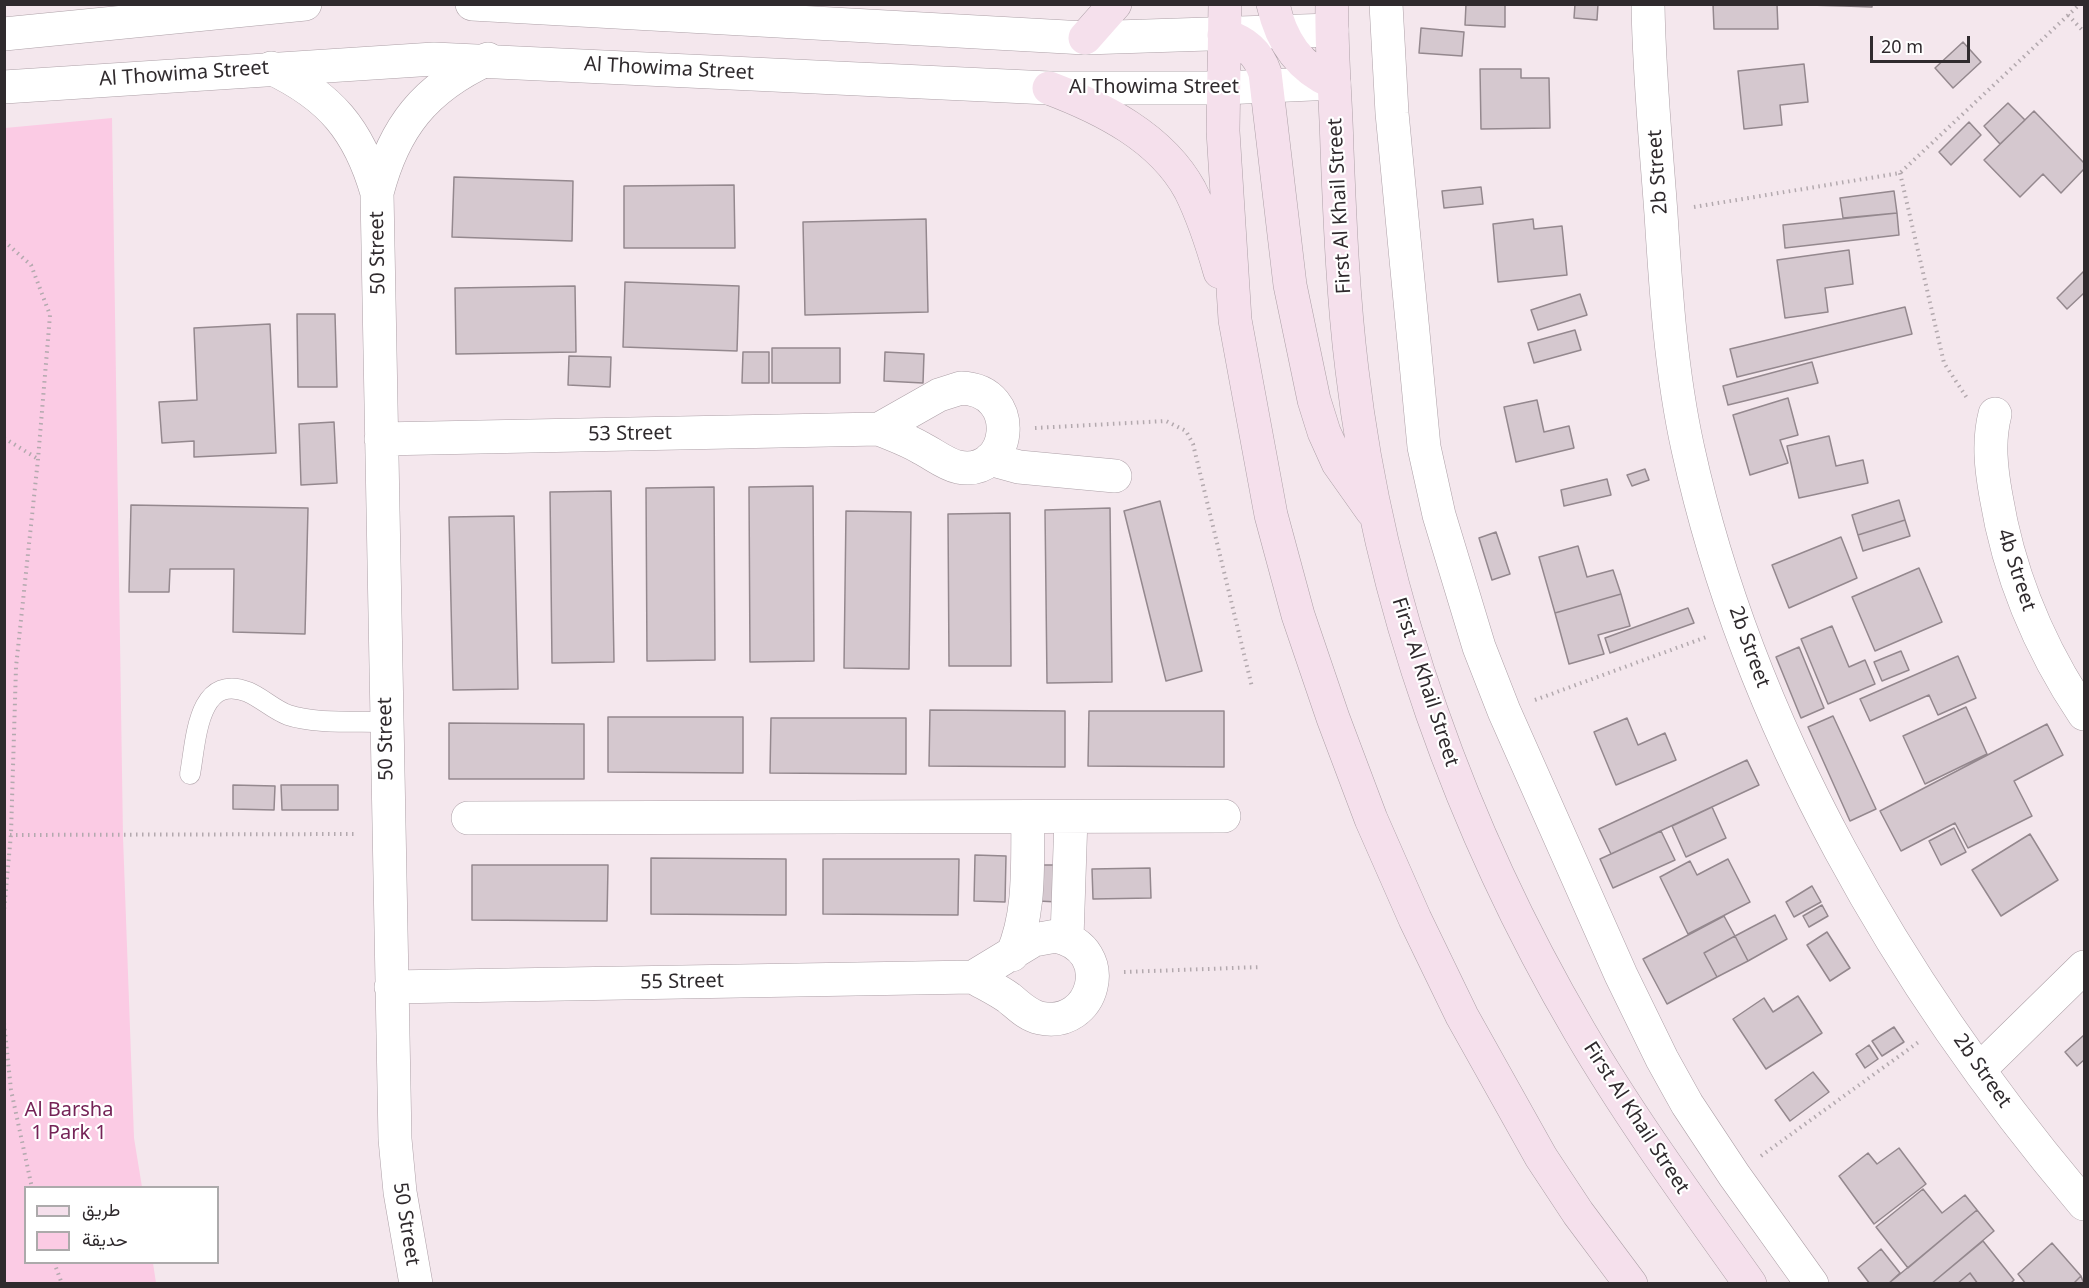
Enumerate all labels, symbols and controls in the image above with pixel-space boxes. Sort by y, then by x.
scale bar [1873,24,1974,62]
text: 20 m [1881,34,1923,58]
street label: Al Thowima Street [583,53,755,85]
street label: Al Thowima Street [98,56,270,92]
street label: Al Thowima Street [1069,75,1239,99]
street label: First Al Khail Street [1323,117,1357,295]
street label: 2b Street [1643,129,1673,215]
street label: 50 Street [365,211,391,295]
street label: 53 Street [588,421,672,447]
street label: 4b Street [1991,526,2041,614]
street label: First Al Khail Street [1386,594,1464,770]
street label: 2b Street [1723,603,1775,691]
street label: 50 Street [373,697,399,781]
street label: 55 Street [640,969,724,995]
street label: 2b Street [1948,1029,2016,1113]
street label: First Al Khail Street [1578,1038,1694,1198]
park label: Al Barsha 1 Park 1 [25,1098,113,1145]
street label: 50 Street [388,1181,424,1267]
legend [24,1186,219,1264]
text: طريق [82,1197,120,1221]
text: حديقة [82,1227,128,1251]

